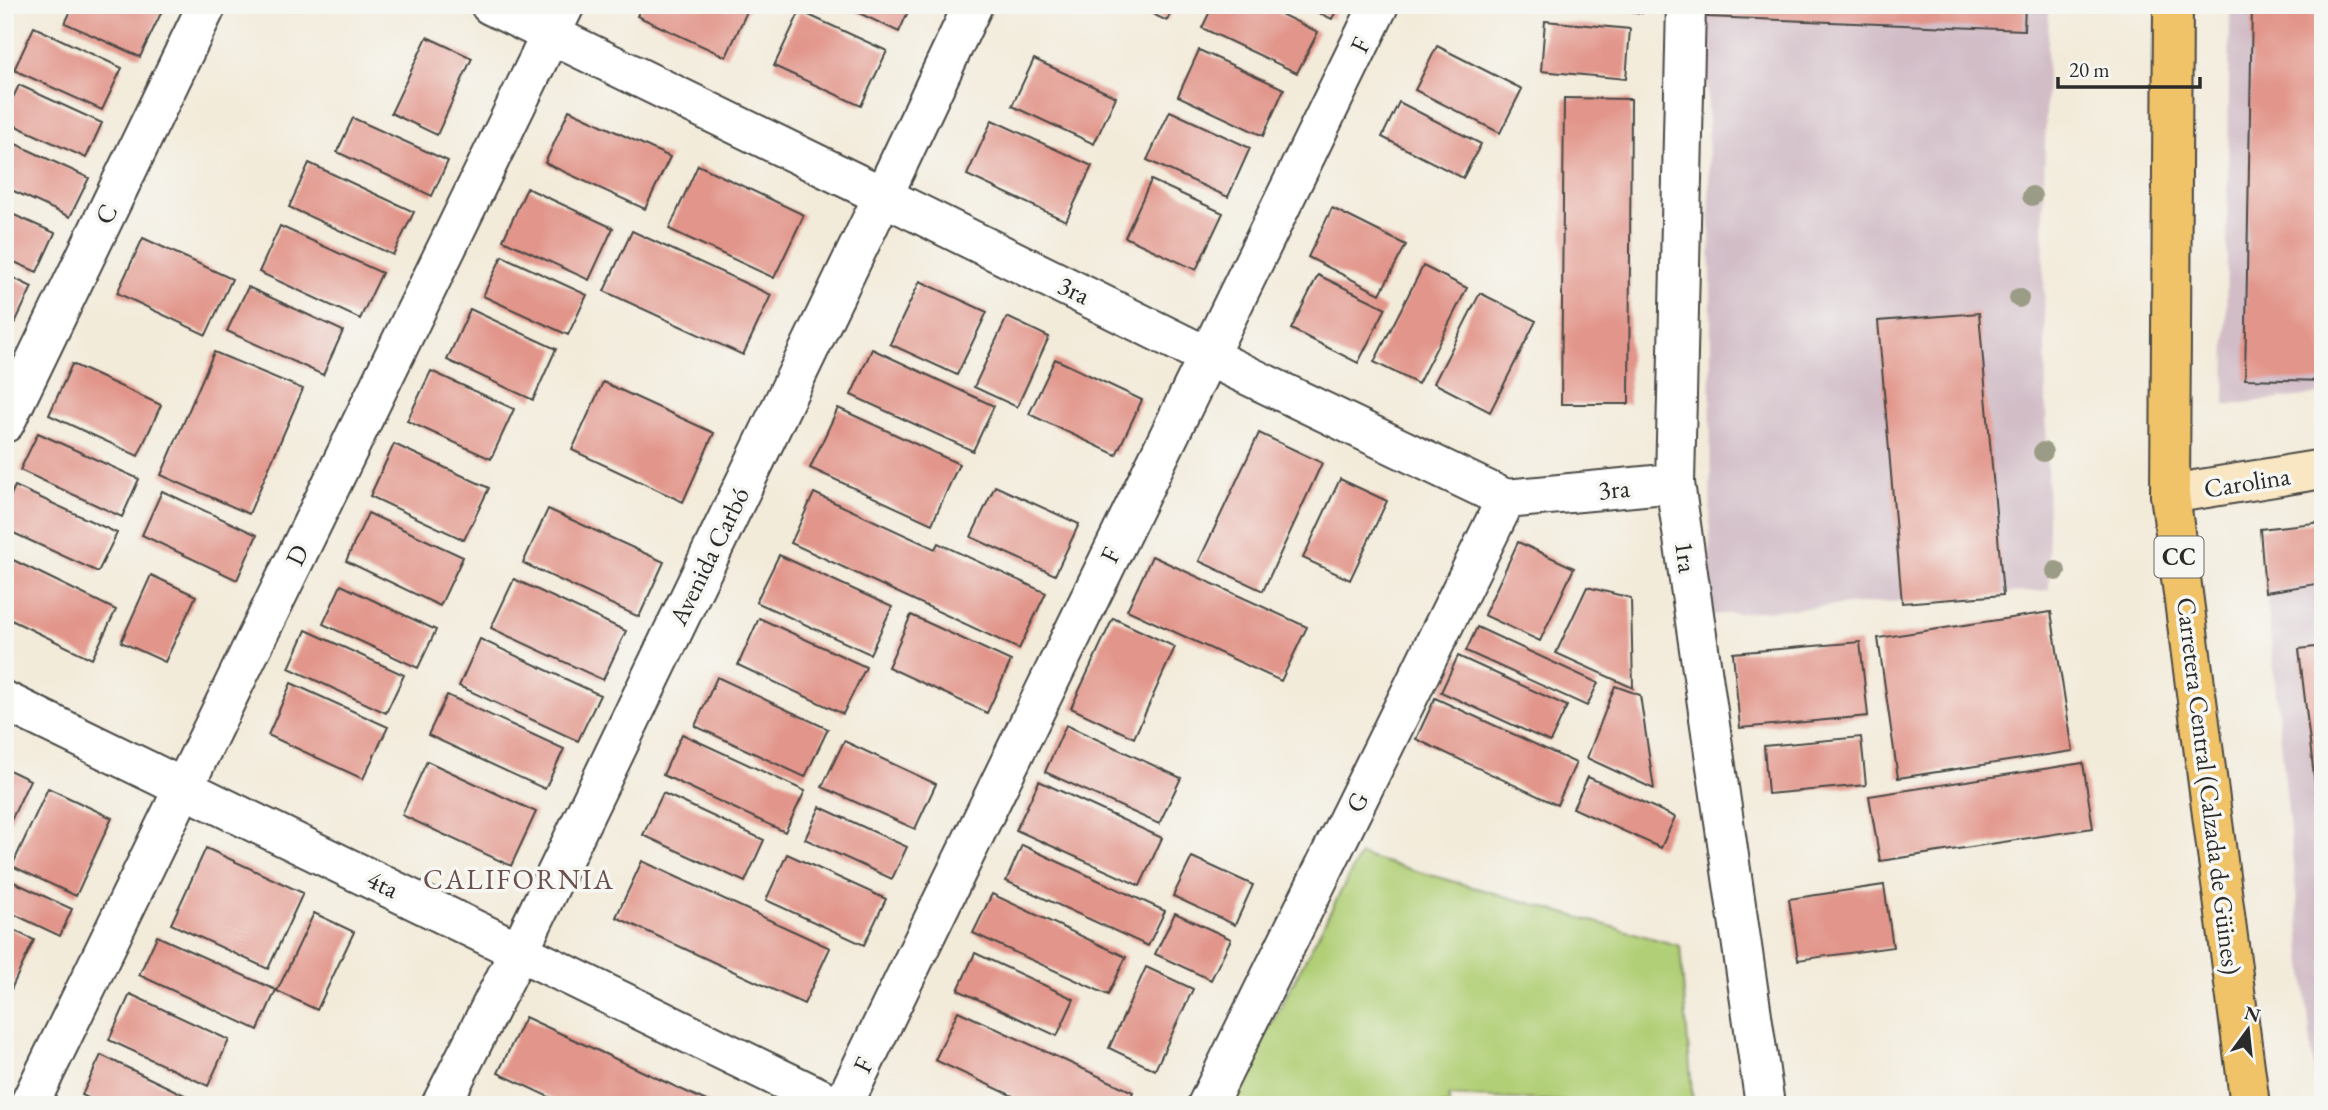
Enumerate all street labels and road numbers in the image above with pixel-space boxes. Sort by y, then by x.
street label: F [1342,32,1378,58]
street label: C [87,198,125,230]
street label: 3ra [1052,268,1096,312]
street label: Carolina [2202,458,2293,506]
street label: 3ra [1597,471,1632,507]
street label: Avenida Carbó [660,481,757,632]
road number: CC [2154,536,2204,578]
street label: D [277,539,317,571]
street label: 1ra [1667,539,1705,576]
street label: F [1092,542,1128,568]
street label: Carretera Central (Calzada de Güines) [2169,595,2249,977]
street label: G [1338,786,1376,818]
street label: 4ta [362,862,405,906]
street label: F [845,1052,881,1078]

